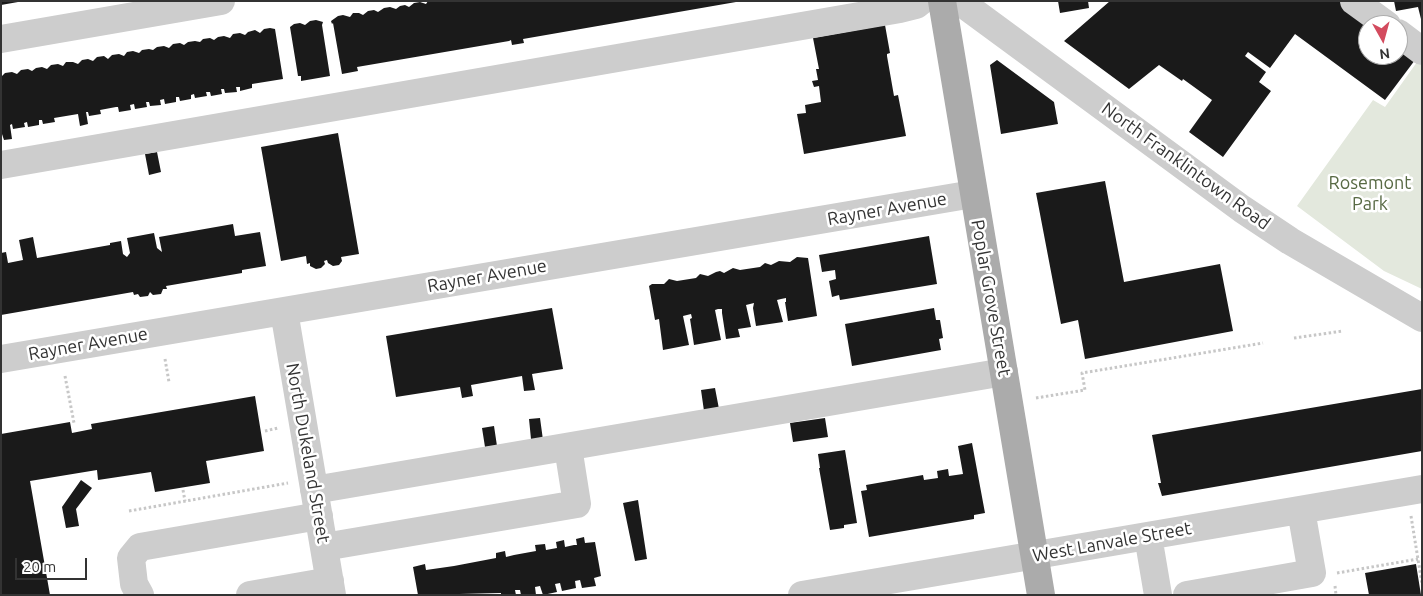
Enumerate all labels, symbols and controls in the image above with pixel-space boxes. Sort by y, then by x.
north arrow [1358,15,1408,65]
text: N [1379,45,1391,62]
street label: North Franklintown Road [1098,98,1274,234]
park label: Rosemont Park [1329,172,1411,214]
street label: Rayner Avenue [826,188,948,230]
street label: Poplar Grove Street [967,218,1015,378]
street label: Rayner Avenue [426,255,548,297]
street label: Rayner Avenue [27,323,149,365]
street label: North Dukeland Street [282,361,334,545]
street label: West Lanvale Street [1031,517,1193,567]
scale bar [18,548,90,580]
text: 20 m [23,558,56,575]

